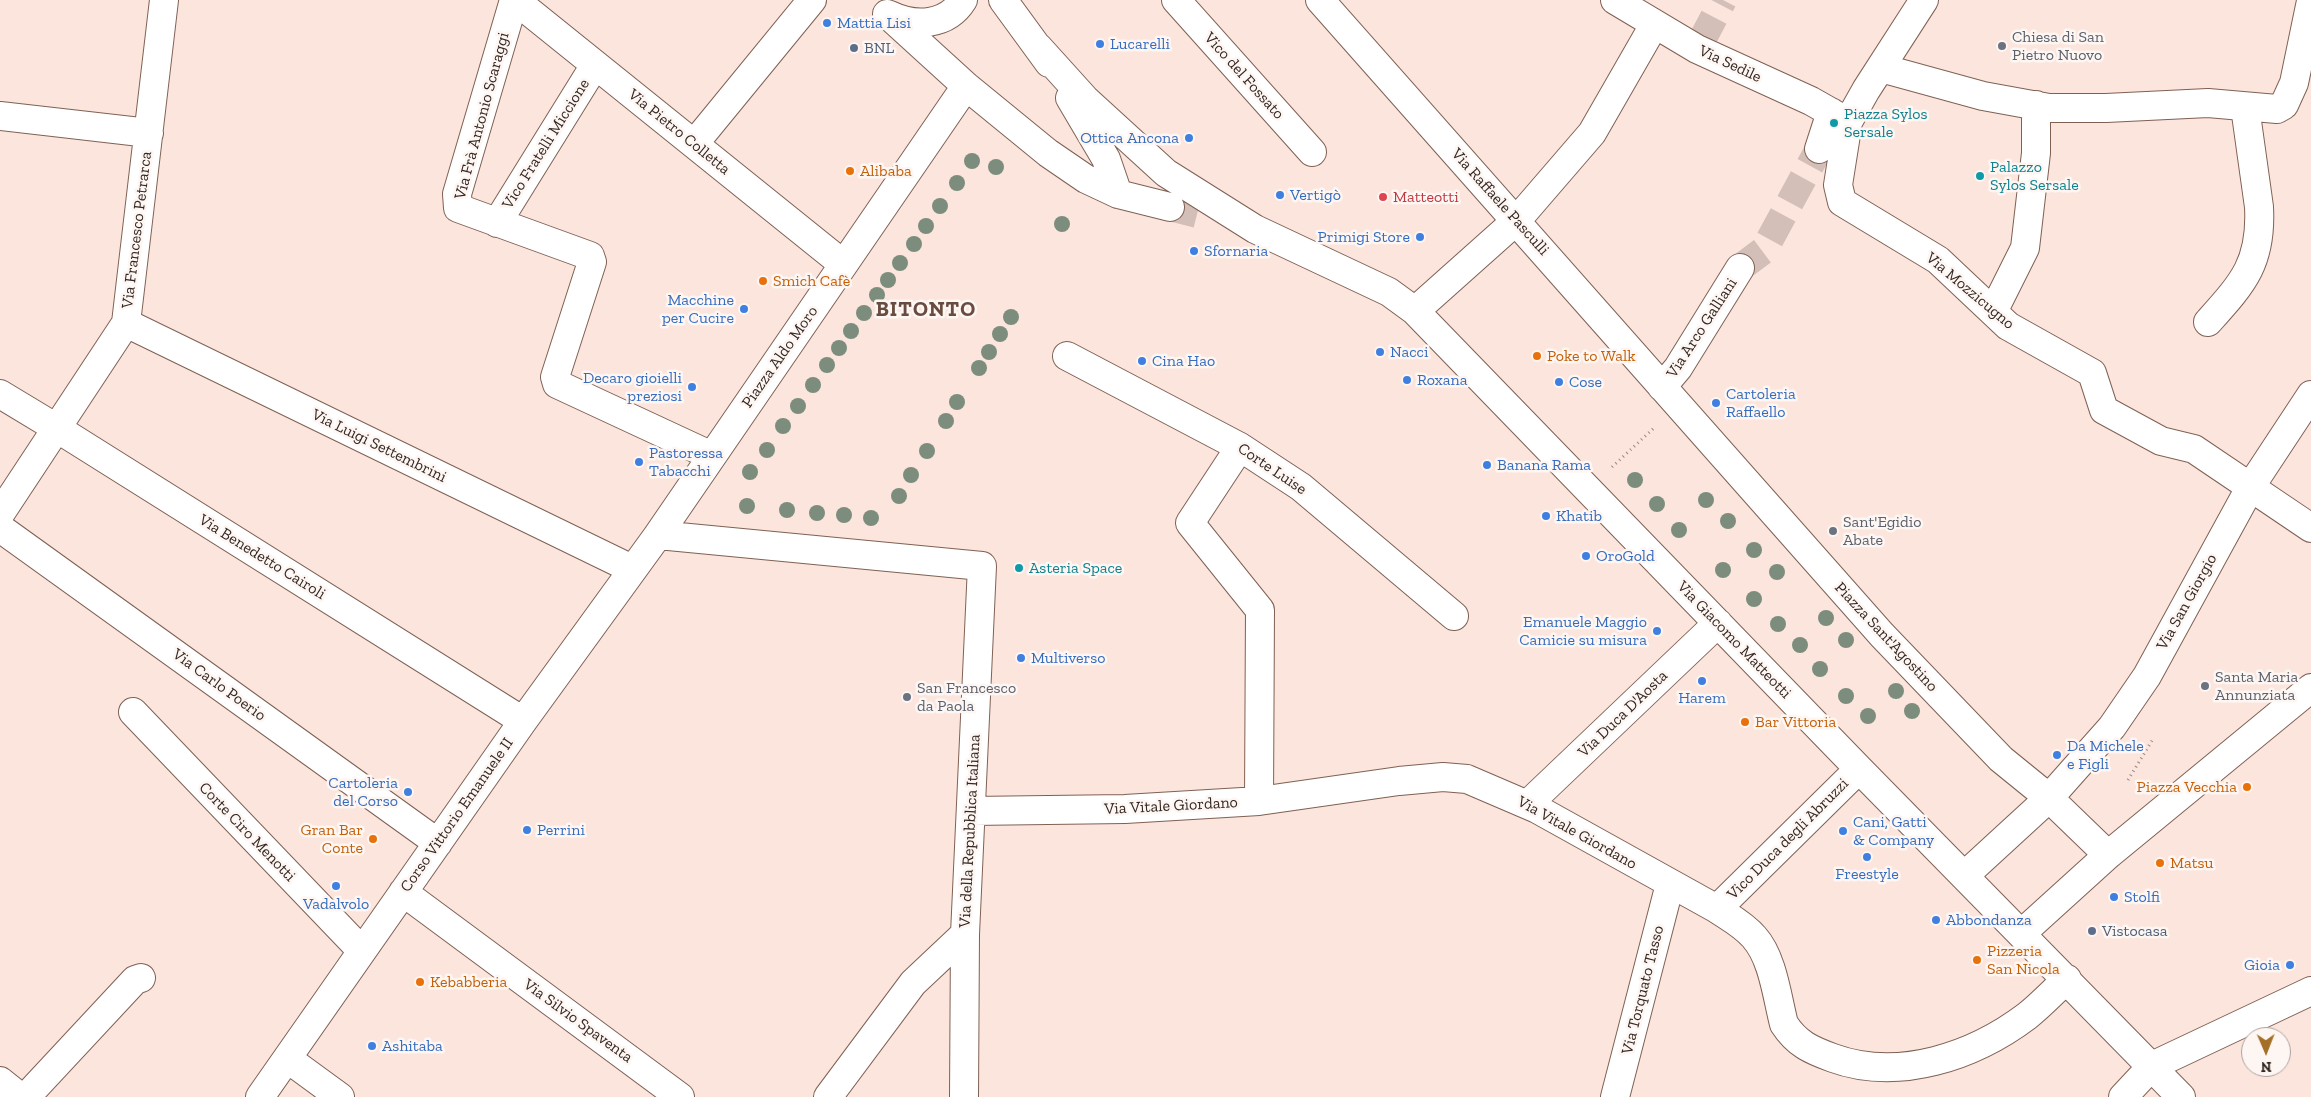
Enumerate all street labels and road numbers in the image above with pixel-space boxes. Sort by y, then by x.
street label: Vico del Fossato [1200,28,1288,124]
street label: Via Frà Antonio Scaraggi [450,30,514,202]
street label: Via Sedile [1696,41,1764,87]
street label: Vico Fratelli Miccione [498,75,594,213]
street label: Via Pietro Colletta [624,85,734,179]
street label: Via Raffaele Pasculli [1447,145,1553,259]
street label: Via Francesco Petrarca [118,150,156,310]
street label: Via Mozzicugno [1922,248,2018,334]
street label: Via Arco Galliani [1663,274,1741,382]
street label: Piazza Aldo Moro [738,302,822,412]
street label: Via Luigi Settembrini [309,405,449,487]
street label: Corte Luise [1234,439,1310,499]
street label: Via Benedetto Cairoli [195,510,329,604]
street label: Via San Giorgio [2153,551,2221,653]
street label: Via Giacomo Matteotti [1673,577,1795,703]
street label: Piazza Sant'Agostino [1830,578,1942,696]
street label: Via Carlo Poerio [169,645,269,725]
street label: Via Duca D'Aosta [1574,666,1672,762]
street label: Corso Vittorio Emanuele II [396,734,518,896]
street label: Via della Repubblica Italiana [955,734,985,928]
street label: Vico Duca degli Abruzzi [1723,774,1853,904]
street label: Corte Ciro Menotti [195,778,299,886]
street label: Via Vitale Giordano [1514,792,1640,874]
street label: Via Vitale Giordano [1104,793,1238,819]
street label: Via Torquato Tasso [1618,924,1668,1056]
street label: Via Silvio Spaventa [520,975,636,1067]

